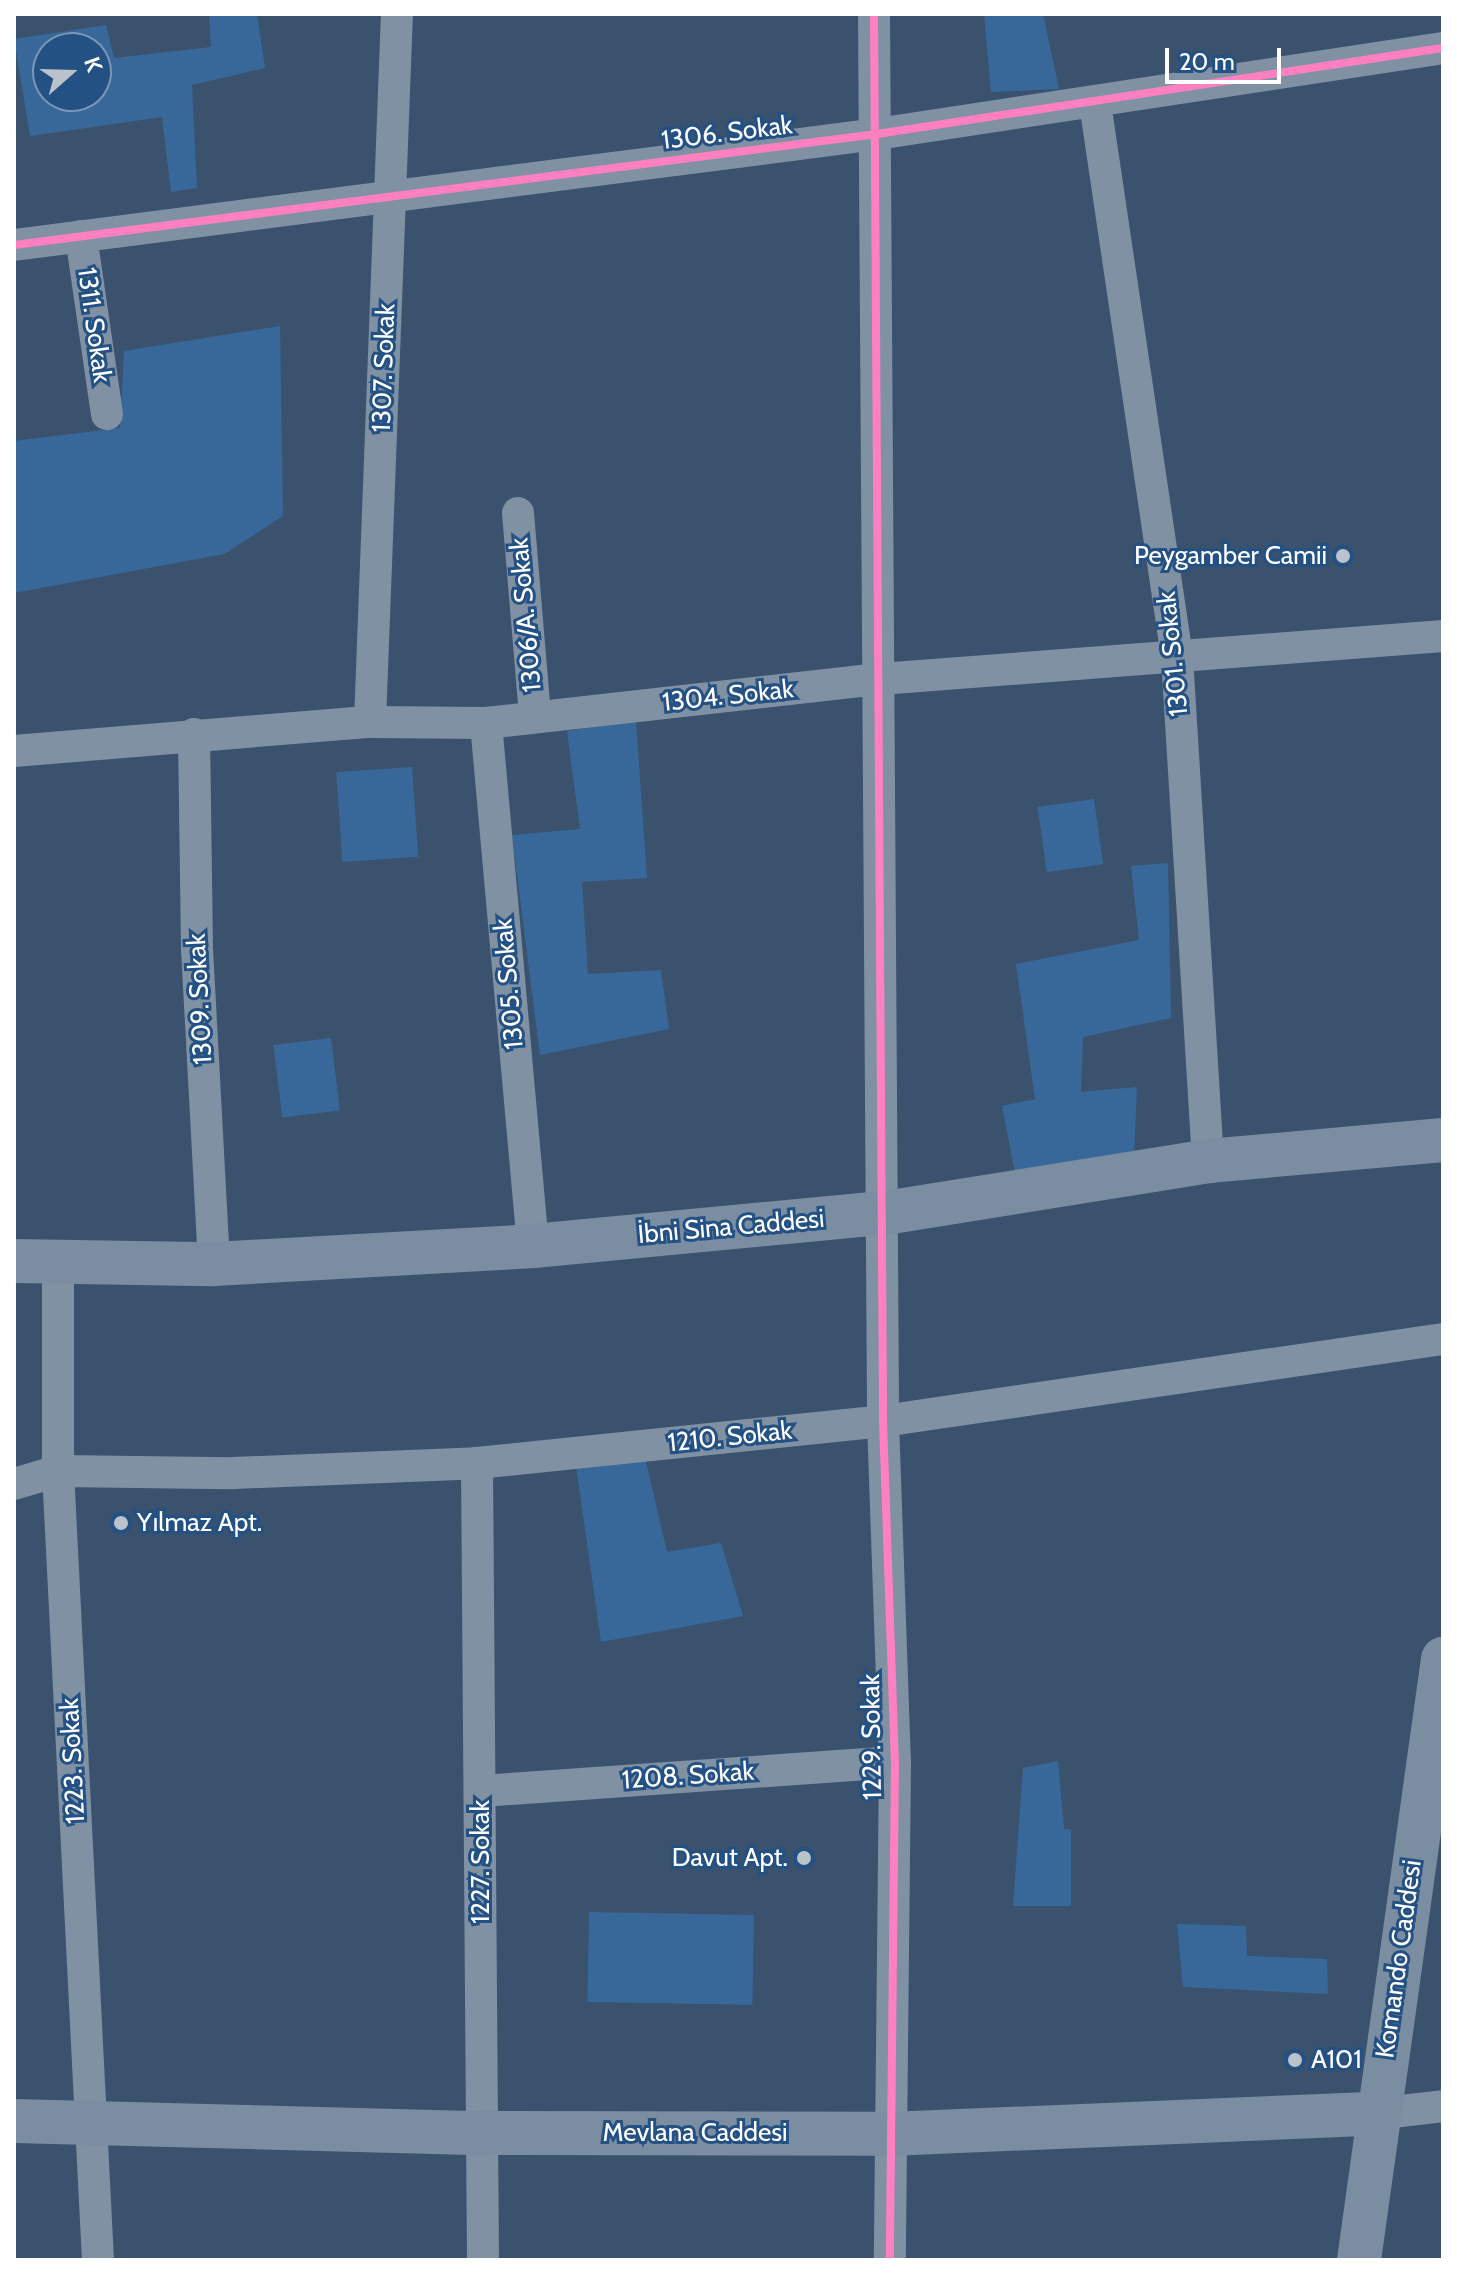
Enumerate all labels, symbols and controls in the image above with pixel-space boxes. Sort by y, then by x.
north arrow [32,32,112,112]
scale bar [1169,32,1285,82]
text: 20 m [1179,47,1235,76]
text: K [78,53,108,75]
street label: 1306. Sokak [660,109,794,157]
street label: 1311. Sokak [70,265,118,385]
street label: 1307. Sokak [366,303,402,433]
street label: 1306/A. Sokak [504,536,548,694]
place label: Peygamber Camii [1134,540,1327,572]
marker: Peygamber Camii [1334,547,1352,565]
street label: 1301. Sokak [1151,590,1195,718]
street label: 1304. Sokak [661,674,795,718]
street label: 1305. Sokak [488,917,530,1051]
street label: 1309. Sokak [181,933,219,1065]
street label: İbni Sina Caddesi [636,1203,826,1251]
street label: 1210. Sokak [666,1415,794,1459]
place label: Yılmaz Apt. [137,1507,262,1539]
marker: Yılmaz Apt. [112,1514,130,1532]
street label: 1229. Sokak [855,1674,889,1800]
street label: 1223. Sokak [54,1697,92,1825]
street label: 1208. Sokak [621,1756,755,1796]
street label: 1227. Sokak [465,1800,497,1924]
place label: Davut Apt. [672,1842,788,1874]
marker: Davut Apt. [795,1849,813,1867]
street label: Komando Caddesi [1370,1858,1428,2060]
place label: A101 [1311,2044,1362,2076]
marker: A101 [1286,2051,1304,2069]
street label: Mevlana Caddesi [602,2117,788,2149]

